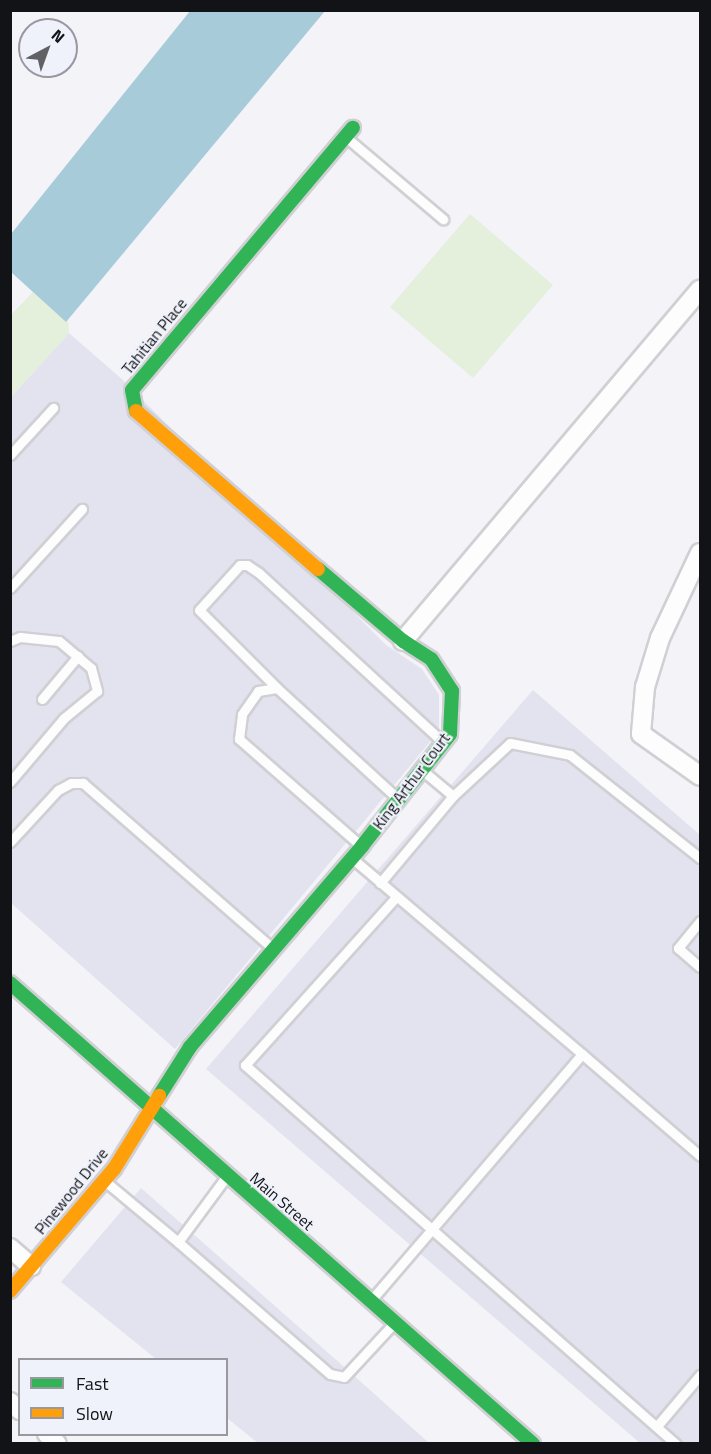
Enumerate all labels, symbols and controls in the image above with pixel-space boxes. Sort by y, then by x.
north arrow [18,18,78,78]
text: N [46,23,71,49]
street label: Tahitian Place [117,294,191,378]
street label: King Arthur Court [368,729,454,833]
street label: Pinewood Drive [30,1144,112,1238]
street label: Main Street [246,1168,318,1234]
legend [18,1358,228,1436]
text: Fast [76,1370,109,1397]
text: Slow [76,1400,113,1427]

